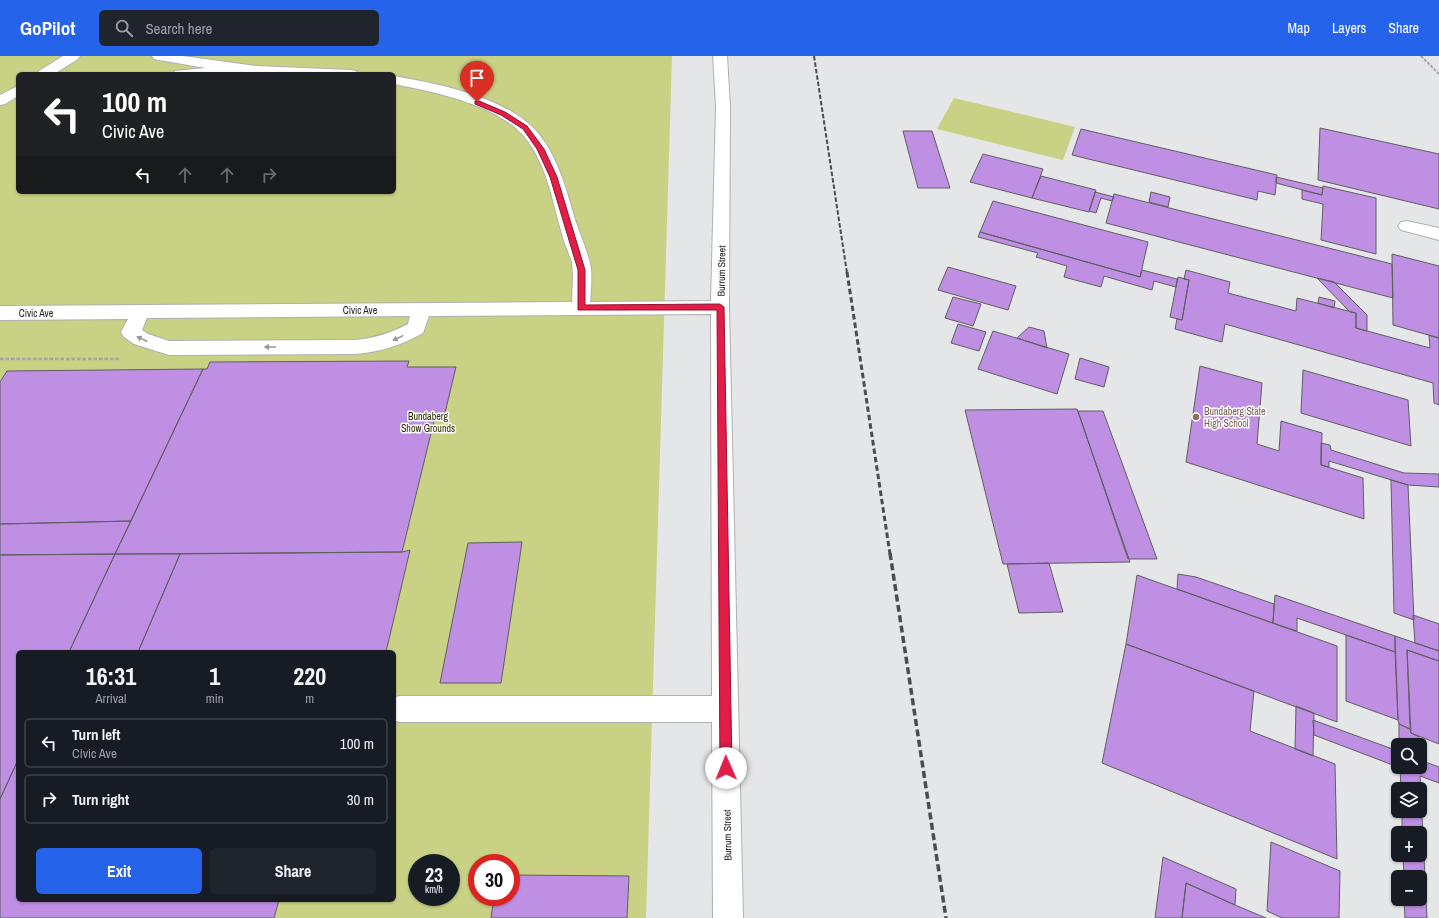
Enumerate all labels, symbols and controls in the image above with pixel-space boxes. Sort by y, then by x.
search box [99,10,379,46]
text: GoPilot [20,15,75,41]
icon: search [113,17,135,39]
text: Search here [145,18,212,39]
text: Map [1288,19,1310,37]
text: Layers [1332,19,1366,37]
text: Share [1388,19,1419,37]
pin [460,61,494,102]
icon: arrive [466,67,488,89]
text: 100 m [102,83,167,121]
icon: left [36,88,88,140]
text: Civic Ave [102,119,164,144]
icon: left [132,164,154,186]
icon: ahead [174,164,196,186]
icon: ahead [216,164,238,186]
icon: right [258,164,280,186]
street label: Burrum Street [715,245,728,297]
street label: Civic Ave [343,304,378,317]
street label: Civic Ave [19,307,54,320]
one-way arrow [393,334,404,341]
one-way arrow [136,336,147,342]
one-way arrow [263,344,276,350]
place label: Bundaberg State High School [1204,405,1266,430]
park label: Bundaberg Show Grounds [401,410,455,435]
marker: Bundaberg State High School [1191,412,1201,422]
text: 16:31 [86,660,136,692]
text: 1 [209,660,220,692]
text: 220 [293,660,326,692]
text: Arrival [96,690,126,707]
text: min [206,690,224,707]
text: m [305,690,314,707]
text: Turn left [72,724,120,745]
icon: left [38,732,60,754]
text: 100 m [340,733,374,754]
map controls [1391,738,1427,906]
button: search [1391,738,1427,774]
text: Civic Ave [72,745,117,762]
position arrow [705,747,747,789]
button: layers [1391,782,1427,818]
icon: right [38,788,60,810]
text: Turn right [72,789,129,810]
text: 30 m [347,789,374,810]
street label: Burrum Street [721,809,734,861]
button: + [1391,826,1427,862]
button: Exit [36,848,202,894]
button: Share [210,848,376,894]
speed limit sign: 30 [468,854,520,906]
text: 23 [425,861,443,888]
button: − [1391,870,1427,906]
text: km/h [425,883,443,896]

